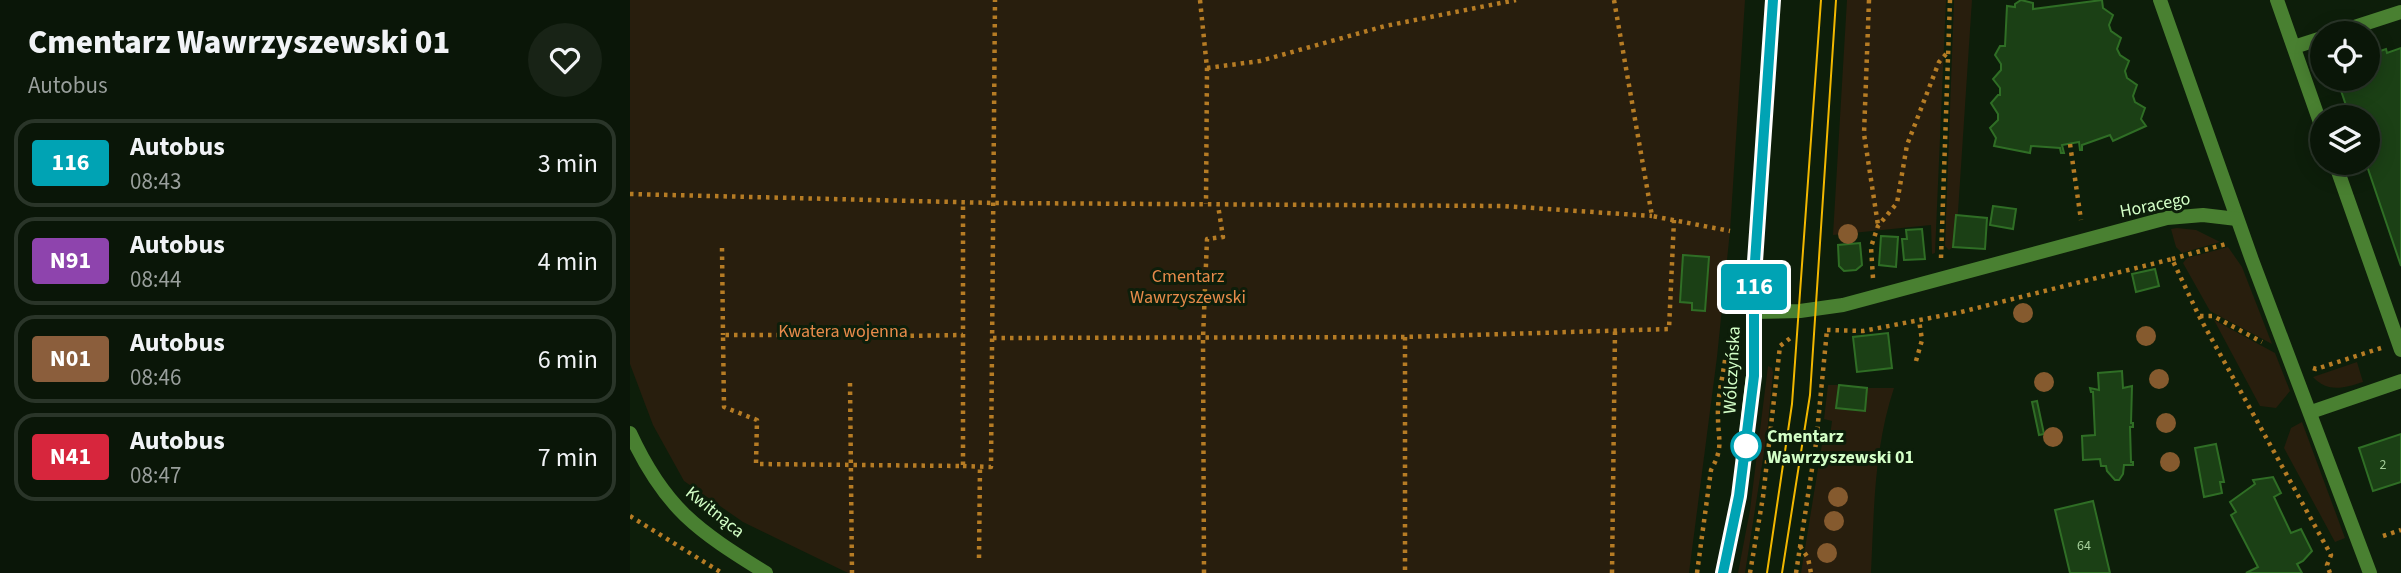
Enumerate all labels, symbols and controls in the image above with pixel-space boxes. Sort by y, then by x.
text: Cmentarz Wawrzyszewski 01 [28,19,450,66]
map controls [2310,21,2380,175]
button: locate [2310,21,2380,91]
button: heart [528,23,602,97]
text: Autobus [28,69,108,102]
button: layers [2310,105,2380,175]
text: Autobus [130,128,225,165]
text: 116 [51,145,90,180]
text: 3 min [538,145,598,182]
text: 08:43 [130,165,181,198]
street label: Horacego [2117,186,2193,224]
text: Autobus [130,226,225,263]
text: N91 [50,243,91,278]
text: 4 min [538,243,598,280]
text: 08:44 [130,263,181,296]
park label: Cmentarz Wawrzyszewski [1130,264,1246,310]
line badge: 116 [1714,264,1794,310]
text: 116 [1735,269,1773,304]
park label: Kwatera wojenna [778,319,908,344]
text: Autobus [130,324,225,361]
street label: Wólczyńska [1717,325,1747,415]
text: N01 [50,341,91,376]
text: 6 min [538,341,598,378]
text: 08:46 [130,361,181,394]
text: Autobus [130,422,225,459]
place label: Cmentarz Wawrzyszewski 01 [1767,424,1914,470]
marker: Cmentarz Wawrzyszewski 01 [1731,431,1761,461]
text: N41 [50,439,91,474]
text: 7 min [538,439,598,476]
house number: 2 [2380,455,2387,475]
text: 08:47 [130,459,181,492]
street label: Kwitnąca [680,480,750,544]
house number: 64 [2077,536,2091,556]

